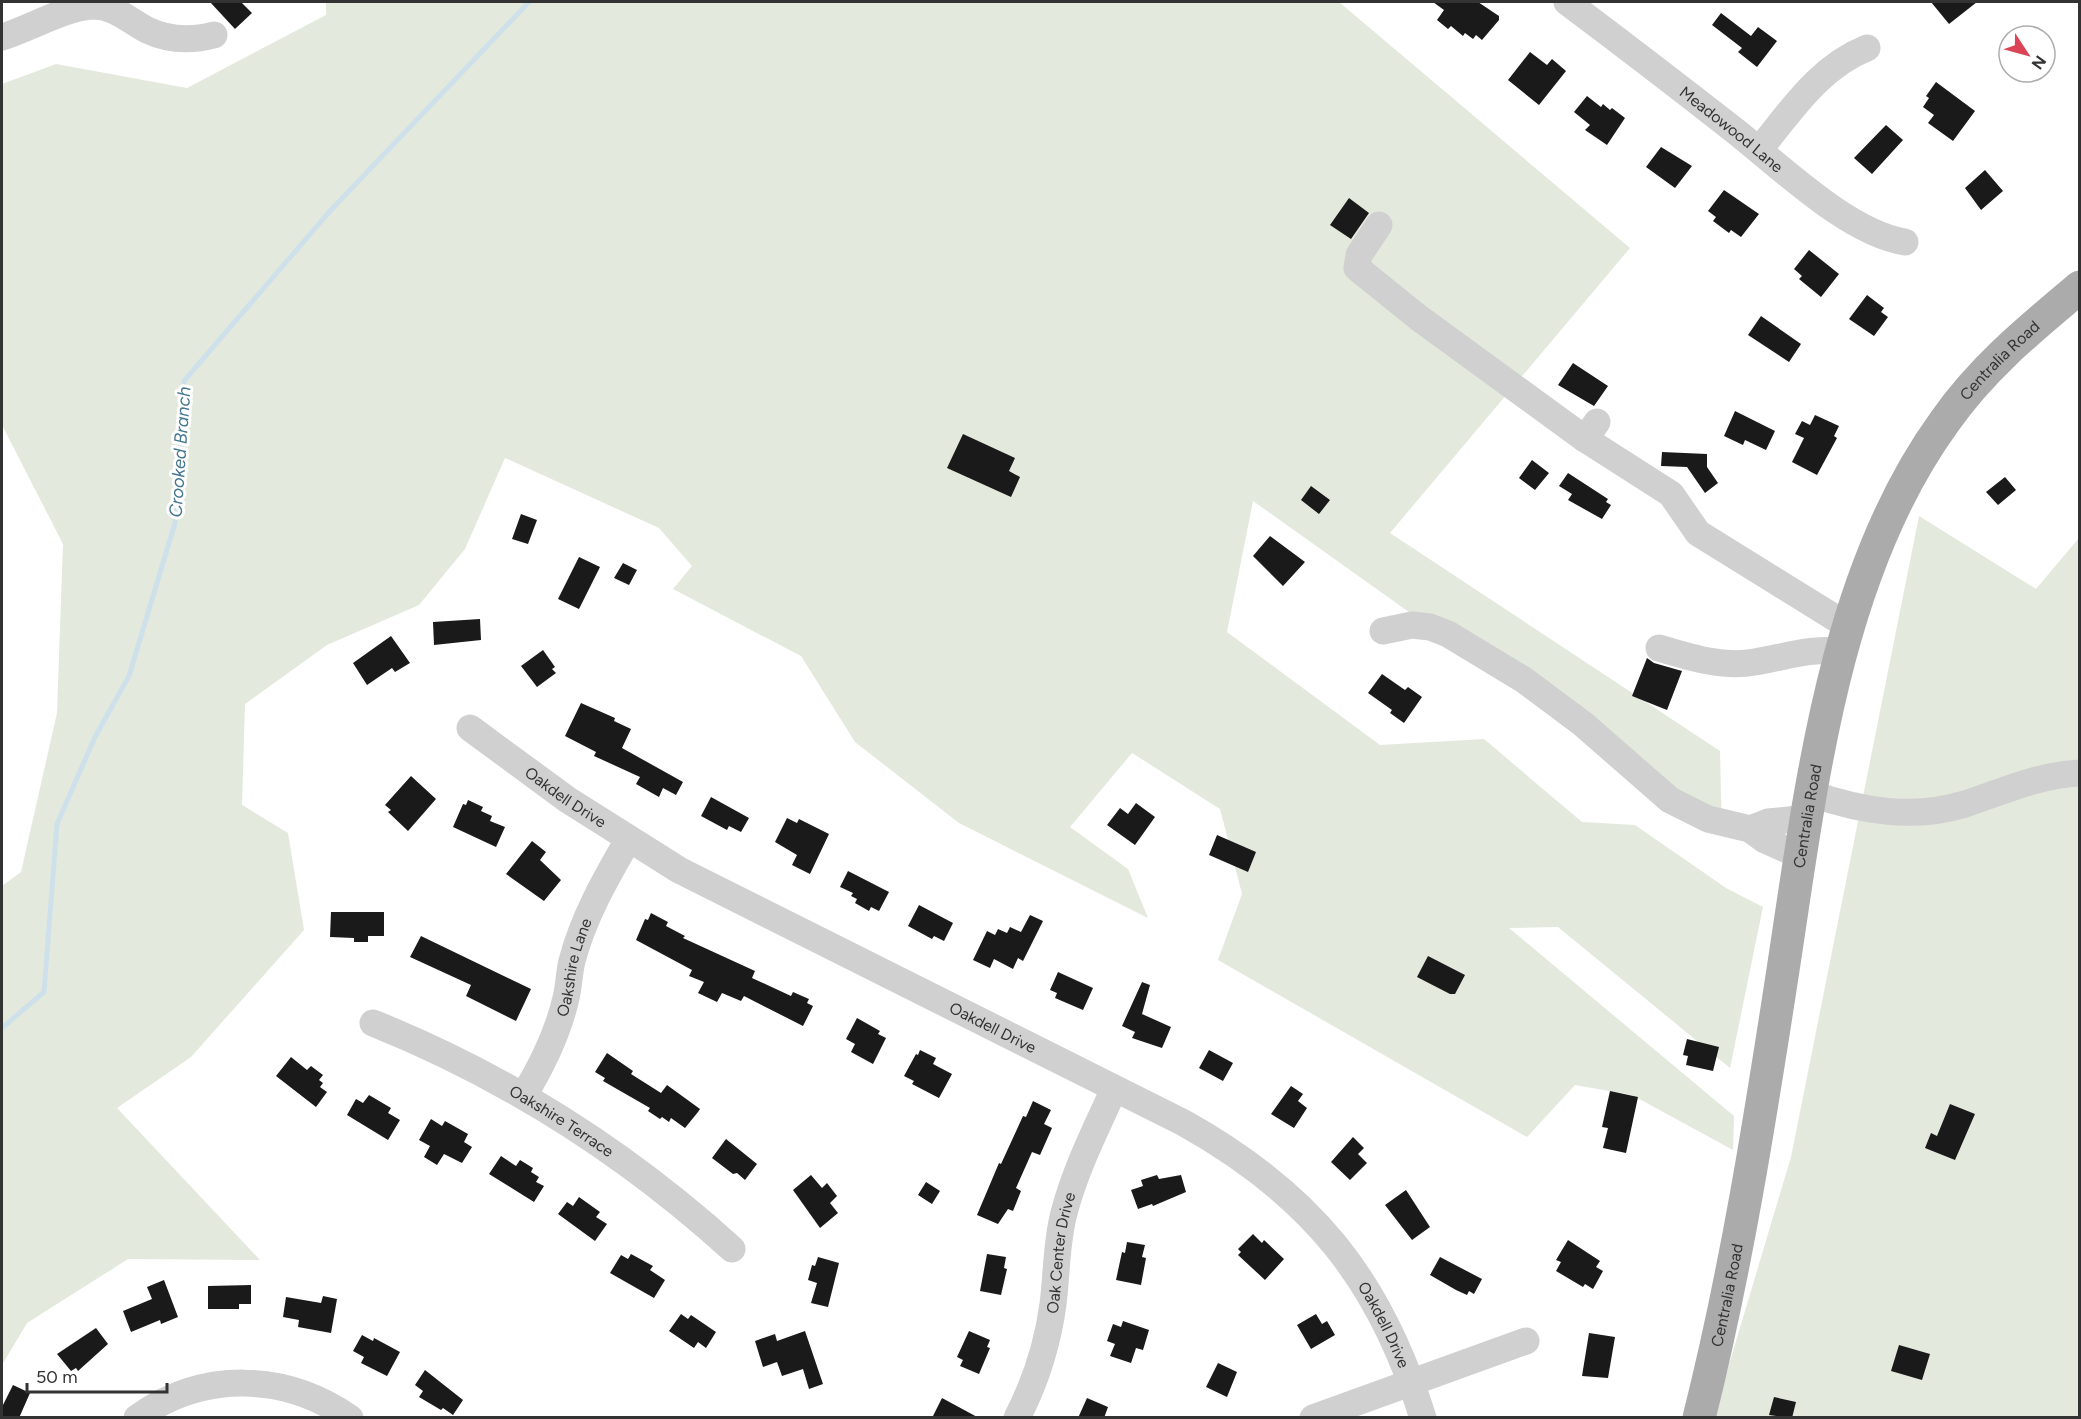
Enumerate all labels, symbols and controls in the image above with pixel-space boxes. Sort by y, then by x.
north arrow [1997,24,2057,84]
text: N [2027,52,2050,73]
street label: Meadowood Lane [1676,82,1787,177]
street label: Centralia Road [1956,317,2044,404]
water label: Crooked Branch [164,386,196,518]
street label: Centralia Road [1789,762,1826,869]
street label: Oakdell Drive [521,763,610,832]
street label: Oakshire Lane [553,915,596,1019]
street label: Oakdell Drive [946,998,1039,1057]
street label: Oakshire Terrace [506,1081,618,1161]
street label: Oak Center Drive [1043,1189,1080,1315]
street label: Centralia Road [1707,1242,1747,1349]
street label: Oakdell Drive [1354,1278,1413,1371]
scale bar [27,1356,166,1394]
text: 50 m [36,1366,78,1388]

